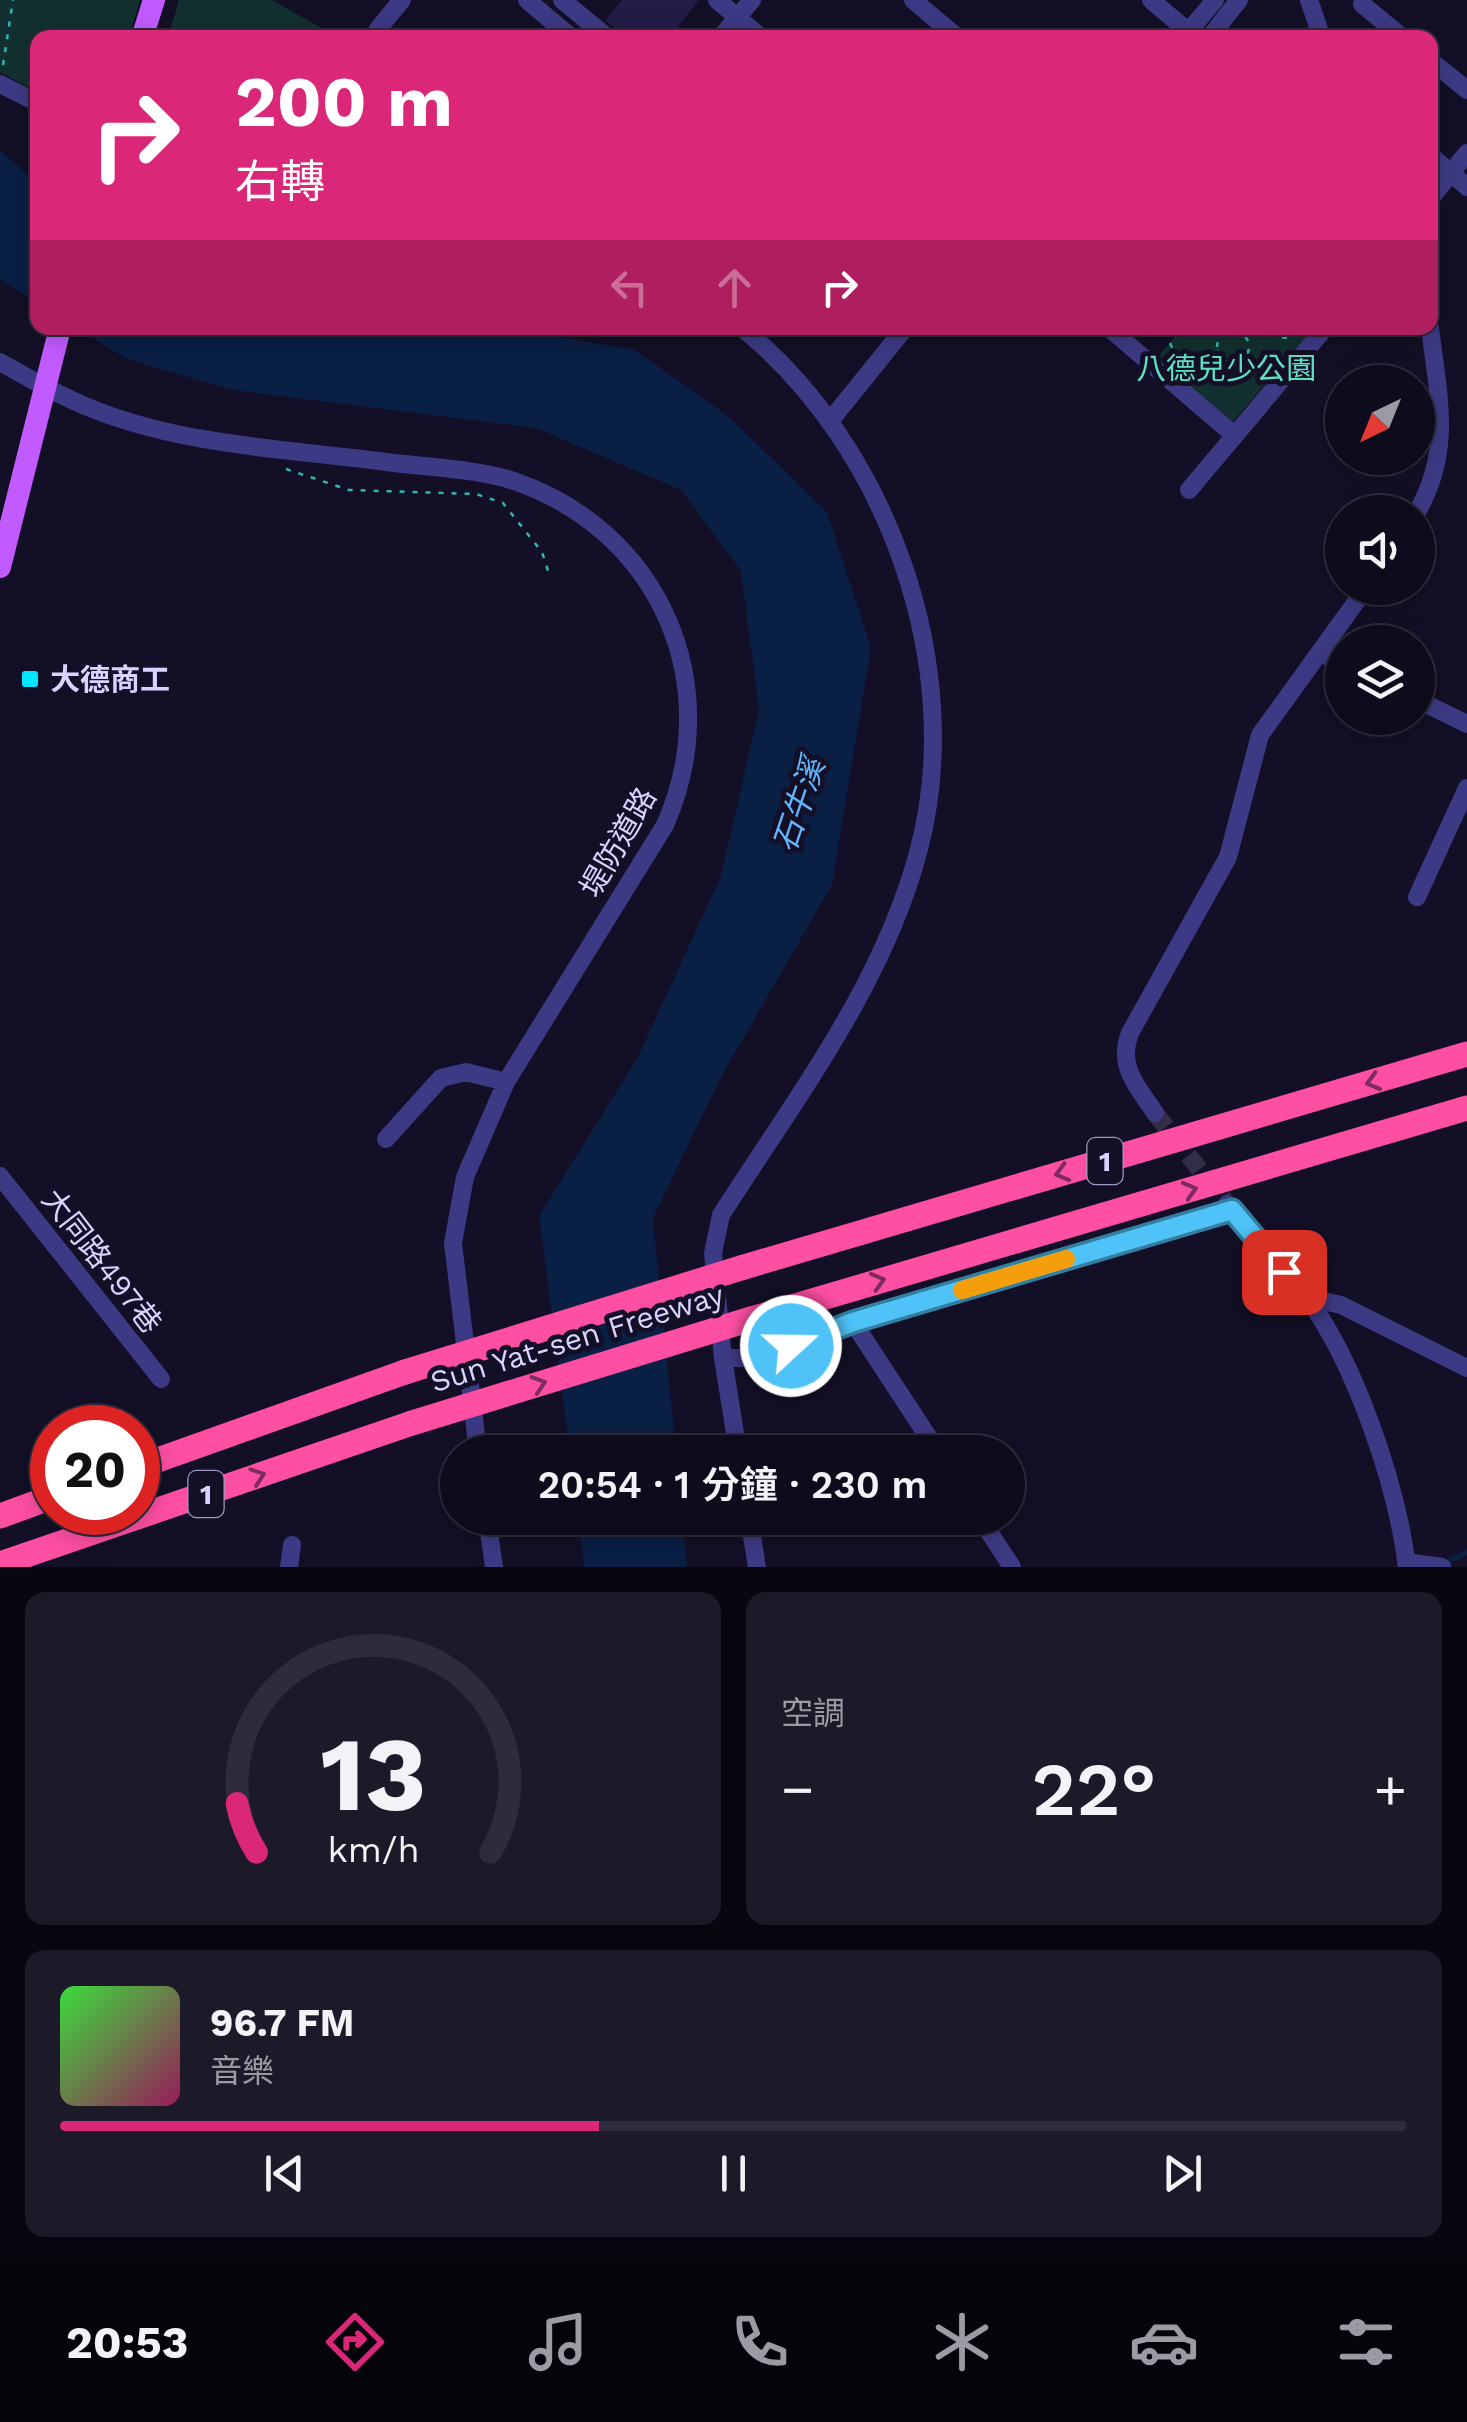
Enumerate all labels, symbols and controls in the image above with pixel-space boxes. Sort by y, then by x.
text: 200 m [235,61,453,143]
icon: right [70,70,200,200]
text: 右轉 [235,155,325,208]
icon: left [602,260,657,315]
icon: ahead [707,260,762,315]
icon: right [812,260,867,315]
park label: 八德兒少公園 [1136,351,1316,386]
north arrow [1325,365,1435,475]
map controls [1325,365,1435,735]
button: sound [1325,495,1435,605]
button: layers [1325,625,1435,735]
place label: 大德商工 [50,662,170,697]
marker: 大德商工 [19,668,41,690]
water label: 石牛溪 [765,750,834,857]
street label: 堤防道路 [573,781,663,903]
one-way arrow [1366,1070,1383,1091]
road number: 1 [1088,1138,1122,1184]
one-way arrow [1054,1161,1071,1182]
one-way arrow [1181,1181,1198,1202]
street label: 大同路497巷 [35,1182,169,1340]
pin [1242,1230,1327,1315]
icon: arrive [1257,1245,1312,1300]
one-way arrow [869,1272,886,1293]
street label: Sun Yat-sen Freeway [426,1277,728,1399]
position arrow [739,1294,843,1398]
one-way arrow [530,1375,547,1396]
speed limit sign: 20 [30,1405,160,1535]
text: 20:54 · 1 分鐘 · 230 m [538,1463,927,1507]
one-way arrow [248,1468,265,1488]
road number: 1 [188,1471,224,1517]
text: 空調 [781,1694,845,1732]
text: 13 [320,1713,426,1835]
text: 22° [1032,1745,1156,1833]
text: − [781,1757,814,1821]
text: + [1374,1757,1407,1821]
text: km/h [327,1829,419,1871]
text: 96.7 FM [210,2001,354,2045]
text: 音樂 [210,2052,274,2090]
icon: previous [257,2146,312,2201]
icon: pause [706,2146,761,2201]
icon: next [1155,2146,1210,2201]
icon: directions [320,2307,390,2377]
icon: music [523,2307,593,2377]
icon: phone [725,2307,795,2377]
icon: climate [927,2307,997,2377]
icon: car [1129,2307,1199,2377]
icon: filters [1331,2307,1401,2377]
text: 20:53 [66,2316,188,2369]

